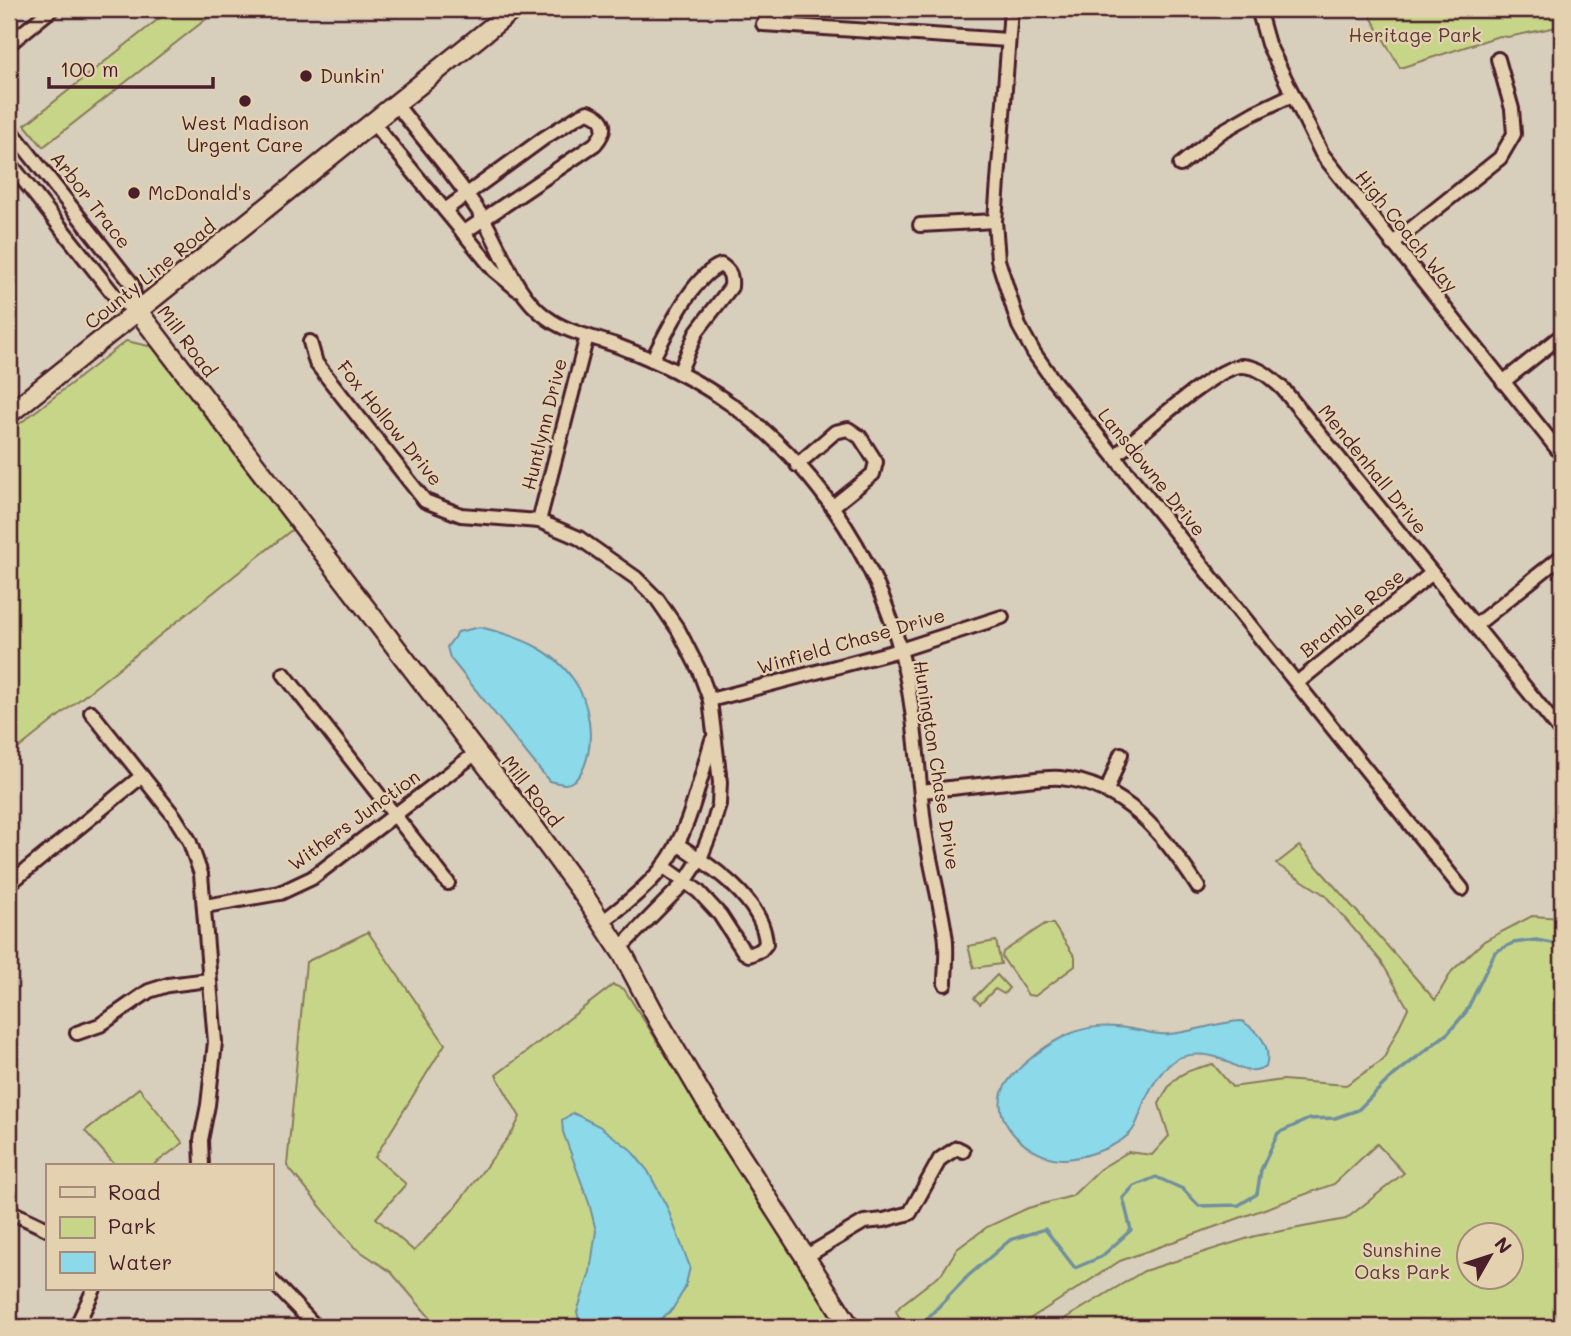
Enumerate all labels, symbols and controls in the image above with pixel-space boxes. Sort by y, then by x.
park label: Heritage Park [1349,22,1481,47]
scale bar [49,46,214,90]
text: 100 m [60,55,119,82]
place label: Dunkin' [320,63,385,88]
marker: Dunkin' [298,68,314,84]
marker: West Madison Urgent Care [237,93,253,109]
place label: West Madison Urgent Care [181,110,309,157]
street label: Arbor Trace [46,146,137,253]
street label: High Coach Way [1350,164,1464,297]
place label: McDonald's [148,180,251,205]
marker: McDonald's [126,185,142,201]
street label: County Line Road [79,213,220,334]
street label: Mill Road [152,300,223,382]
street label: Fox Hollow Drive [332,355,449,491]
street label: Huntlynn Drive [515,355,572,492]
street label: Mendenhall Drive [1313,399,1433,539]
street label: Lansdowne Drive [1093,402,1212,541]
street label: Bramble Rose [1294,563,1409,662]
street label: Winfield Chase Drive [754,602,948,679]
street label: Hunington Chase Drive [909,659,966,871]
street label: Mill Road [497,750,568,831]
street label: Withers Junction [283,763,424,876]
legend [46,1164,273,1290]
text: Road [108,1178,160,1205]
text: Park [108,1212,156,1239]
north arrow [1456,1220,1526,1290]
text: N [1489,1232,1518,1258]
park label: Sunshine Oaks Park [1354,1237,1450,1284]
text: Water [108,1248,172,1275]

